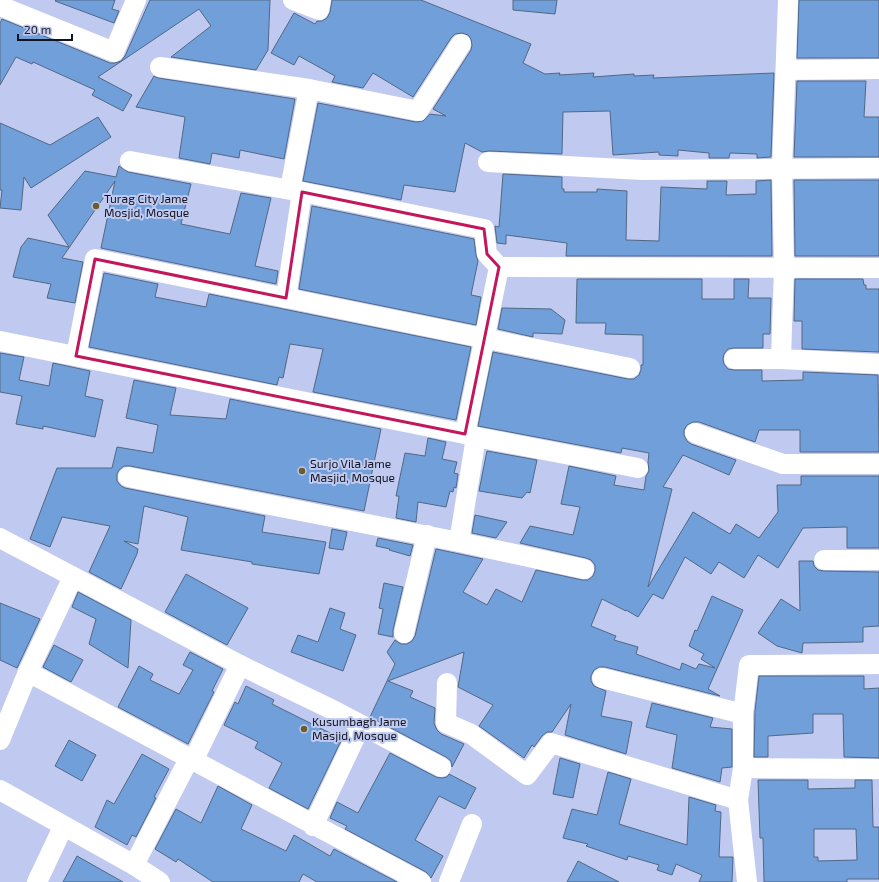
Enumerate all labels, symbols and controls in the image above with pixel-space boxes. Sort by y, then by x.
scale bar [18,16,72,42]
text: 20 m [24,22,51,36]
place label: Turag City Jame Mosjid, Mosque [104,191,189,220]
marker: Turag City Jame Mosjid, Mosque [91,201,101,211]
place label: Surjo Vila Jame Masjid, Mosque [310,456,395,485]
marker: Surjo Vila Jame Masjid, Mosque [297,466,307,476]
place label: Kusumbagh Jame Masjid, Mosque [312,714,407,743]
marker: Kusumbagh Jame Masjid, Mosque [299,724,309,734]

